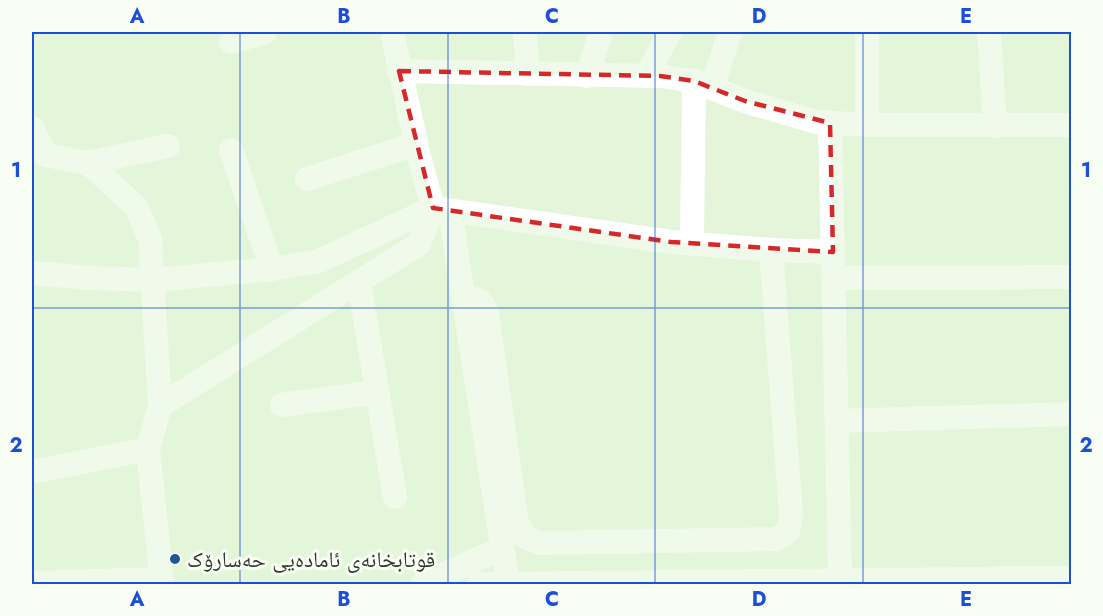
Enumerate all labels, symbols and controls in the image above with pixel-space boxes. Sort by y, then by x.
text: A [129,2,145,31]
text: B [337,2,351,31]
text: C [545,2,559,31]
text: D [752,2,766,31]
text: E [960,2,972,31]
text: 1 [11,156,21,185]
text: 1 [1081,156,1091,185]
text: 2 [9,431,23,460]
text: 2 [1079,431,1093,460]
place label: قوتابخانەی ئامادەیی حەسارۆک [187,543,435,575]
marker: قوتابخانەی ئامادەیی حەسارۆک [168,552,182,566]
text: A [129,585,145,614]
text: B [337,585,351,614]
text: C [545,585,559,614]
text: D [752,585,766,614]
text: E [960,585,972,614]

